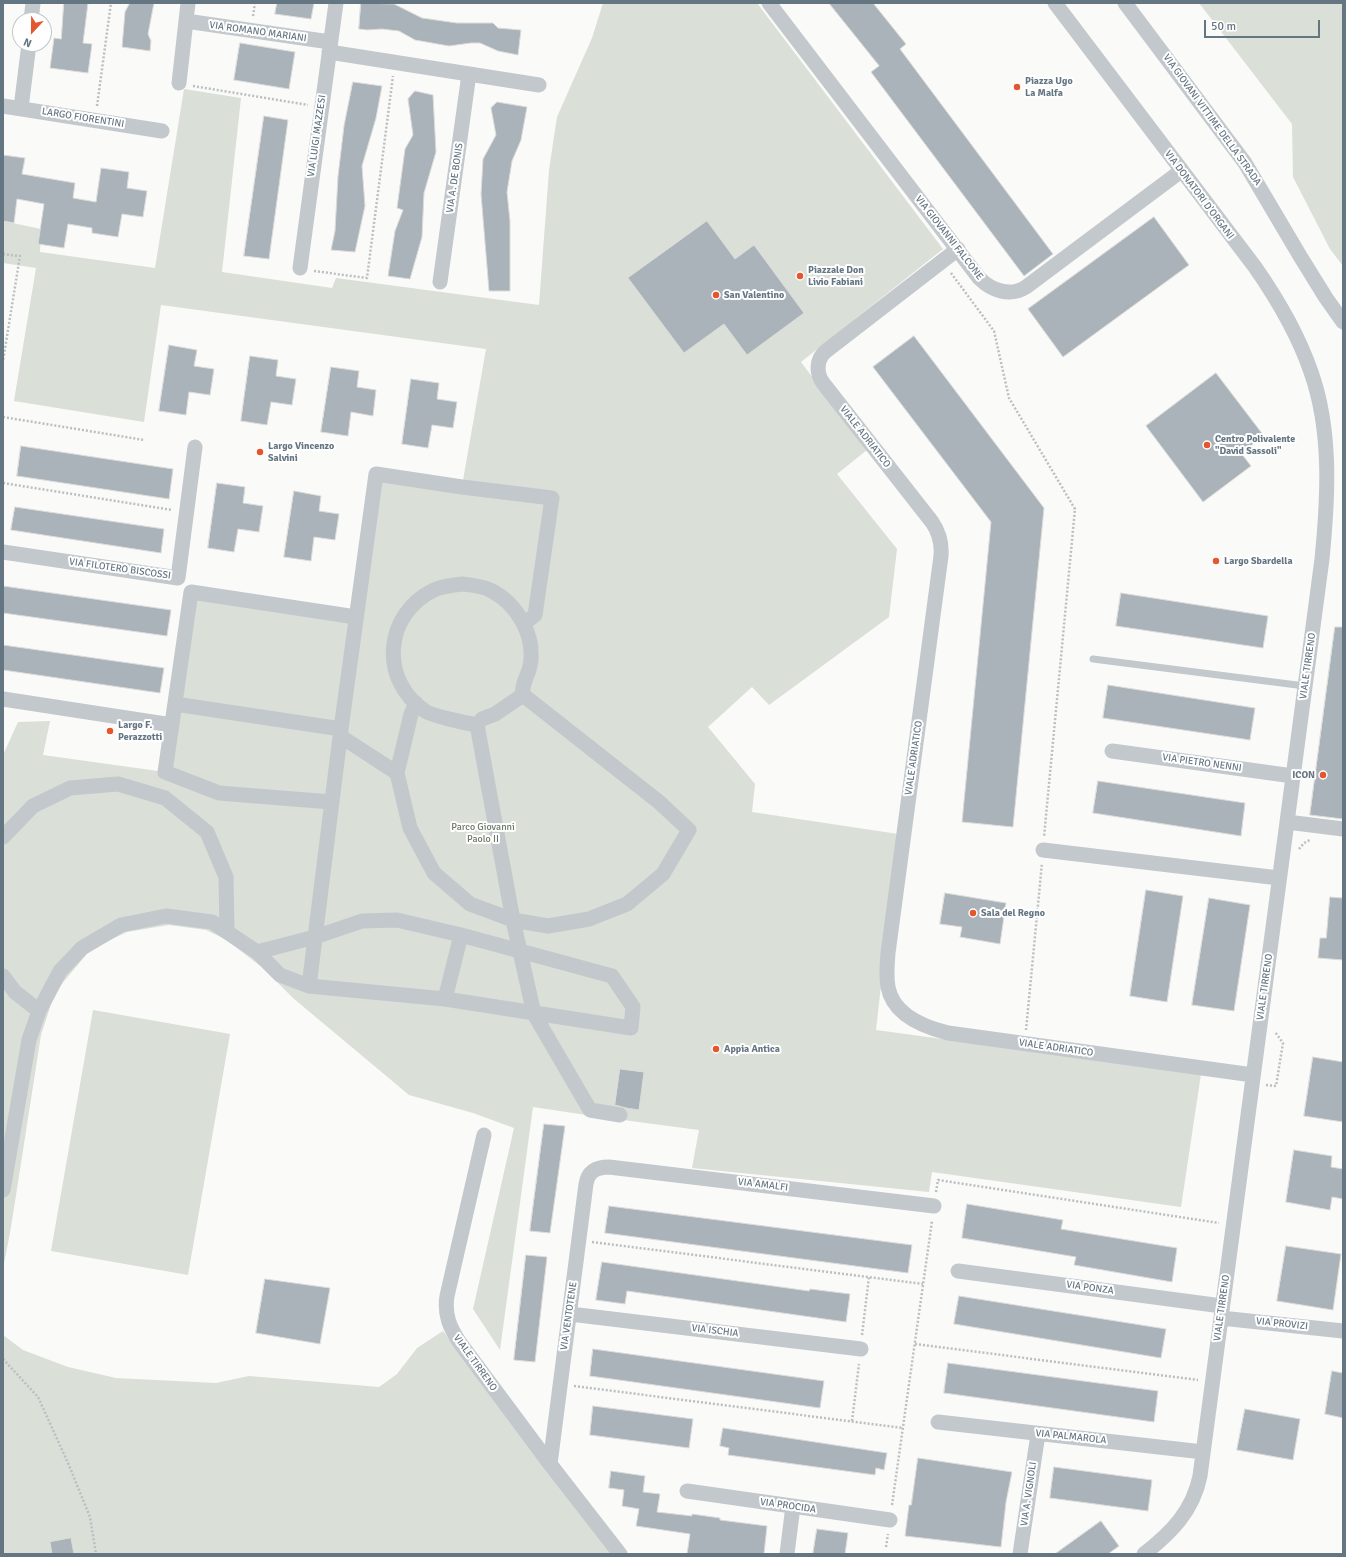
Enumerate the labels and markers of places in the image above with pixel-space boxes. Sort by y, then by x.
place label: Piazza Ugo La Malfa [1025,75,1073,98]
marker: Piazza Ugo La Malfa [1012,82,1022,92]
place label: Piazzale Don Livio Fabiani [808,264,864,288]
marker: Piazzale Don Livio Fabiani [795,271,805,281]
place label: San Valentino [724,289,784,301]
marker: San Valentino [711,290,721,300]
place label: Centro Polivalente "David Sassoli" [1215,433,1295,456]
place label: Largo Vincenzo Salvini [268,440,334,464]
marker: Centro Polivalente "David Sassoli" [1202,440,1212,450]
marker: Largo Vincenzo Salvini [255,447,265,457]
place label: Largo Sbardella [1224,555,1293,567]
marker: Largo Sbardella [1211,556,1221,566]
place label: Largo F. Perazzotti [118,719,162,742]
marker: Largo F. Perazzotti [105,726,115,736]
place label: ICON [1292,769,1315,781]
marker: ICON [1318,770,1328,780]
place label: Sala del Regno [981,907,1045,919]
marker: Sala del Regno [968,908,978,918]
place label: Appia Antica [724,1043,780,1055]
marker: Appia Antica [711,1044,721,1054]

